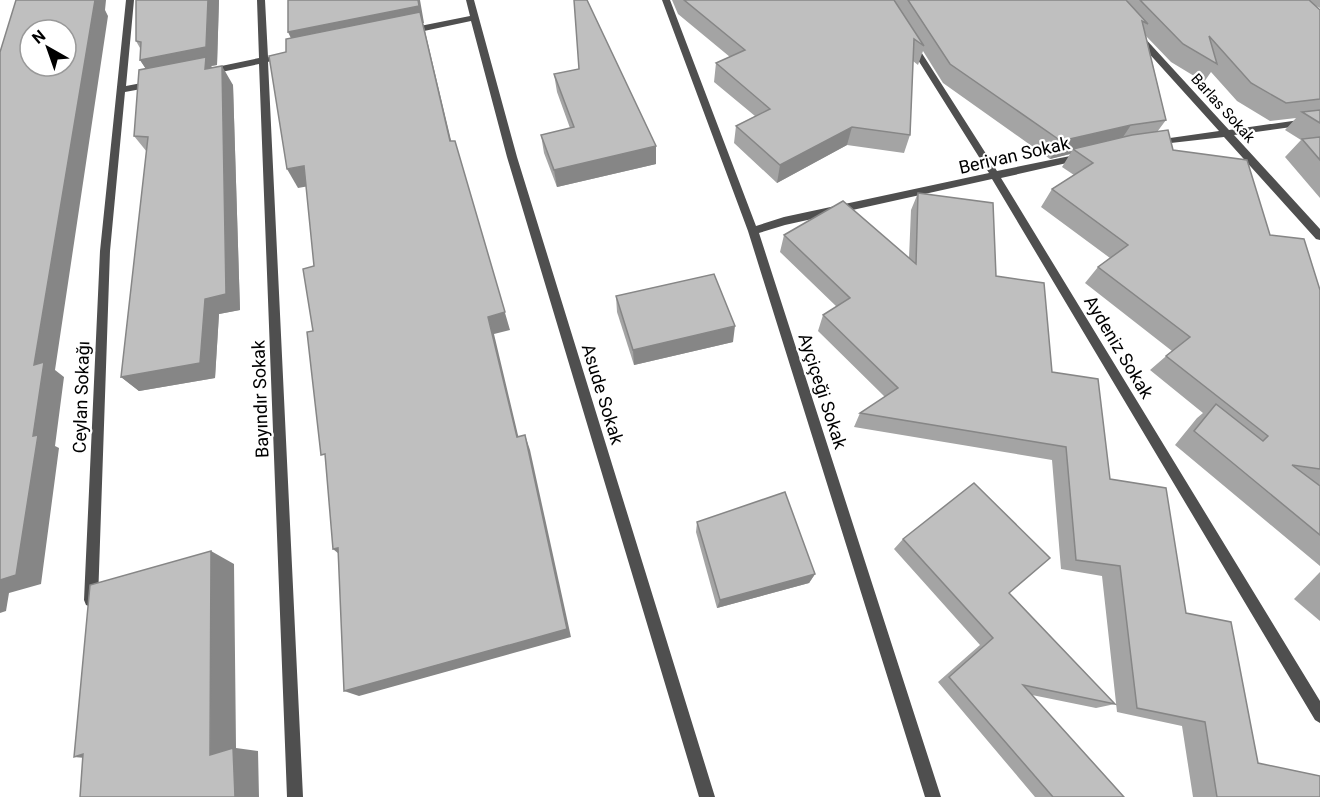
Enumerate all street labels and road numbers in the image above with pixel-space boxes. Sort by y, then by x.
street label: Barlas Sokak [1187,70,1259,147]
street label: Berivan Sokak [957,132,1072,178]
street label: Aydeniz Sokak [1080,292,1158,403]
street label: Ayçiçeği Sokak [794,330,852,452]
street label: Bayındır Sokak [247,339,273,458]
street label: Ceylan Sokağı [69,340,93,454]
street label: Asude Sokak [578,341,629,448]

